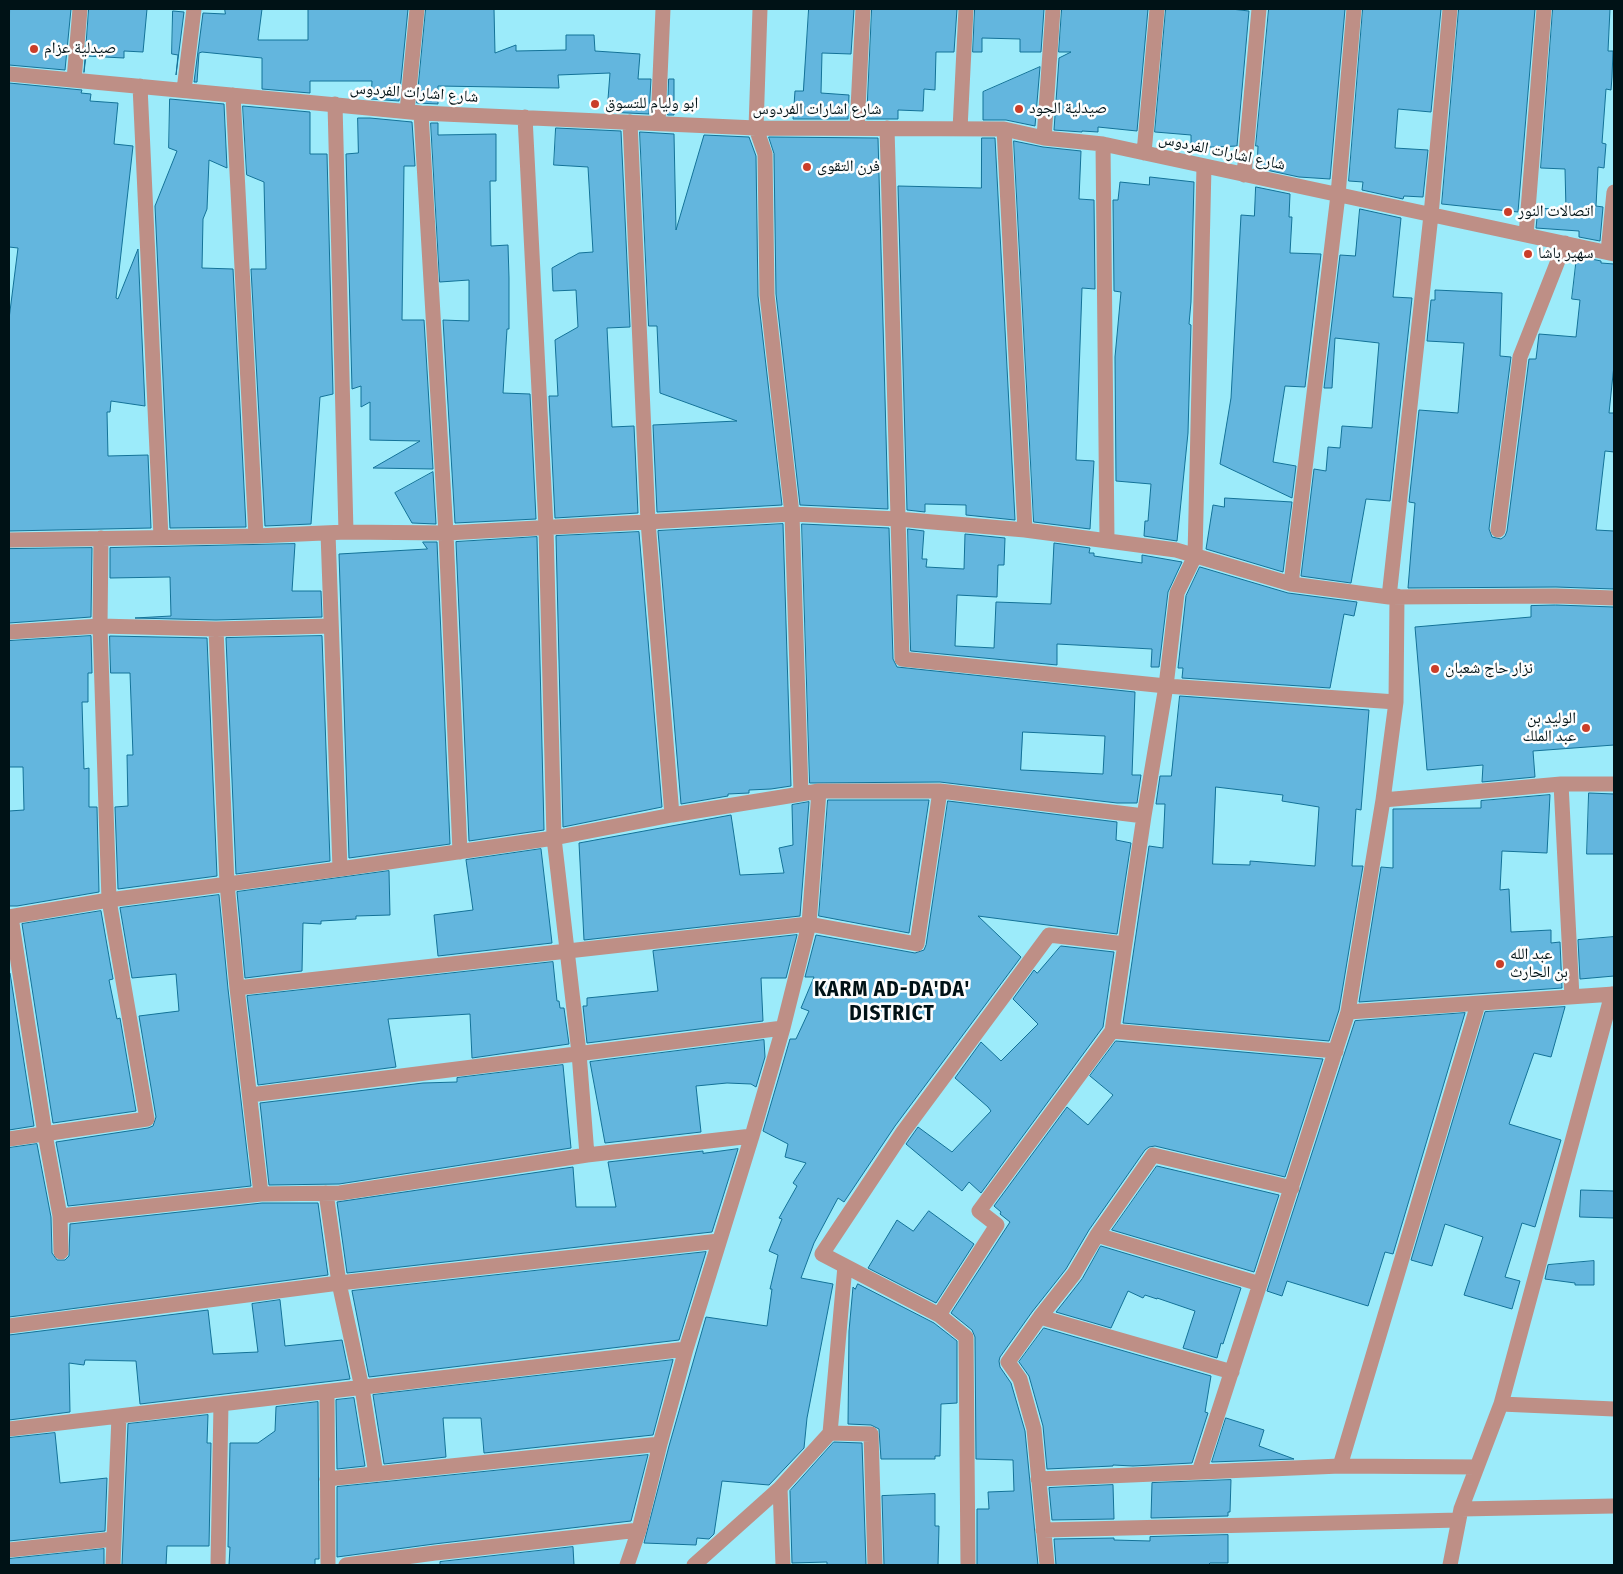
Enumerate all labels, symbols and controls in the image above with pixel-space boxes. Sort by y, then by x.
place label: صيدلية عزام [44,39,116,59]
marker: صيدلية عزام [28,43,40,55]
street label: شارع اشارات الفردوس [349,79,479,107]
place label: ابو وليام للتسوق [605,94,698,114]
marker: ابو وليام للتسوق [589,98,601,110]
place label: صيدلية الجود [1029,99,1107,119]
street label: شارع اشارات الفردوس [753,100,881,120]
marker: صيدلية الجود [1013,103,1025,115]
street label: شارع اشارات الفردوس [1157,129,1287,175]
place label: فرن التقوى [817,157,880,177]
marker: فرن التقوى [801,161,813,173]
place label: اتصالات النور [1518,202,1594,222]
marker: اتصالات النور [1502,206,1514,218]
place label: سهير باشا [1538,244,1594,264]
marker: سهير باشا [1522,248,1534,260]
place label: نزار حاج شعبان [1445,659,1533,679]
marker: نزار حاج شعبان [1429,663,1441,675]
place label: الوليد بن عبد الملك [1522,709,1576,747]
marker: الوليد بن عبد الملك [1580,722,1592,734]
place label: عبد الله بن الحارث [1510,945,1568,983]
marker: عبد الله بن الحارث [1494,958,1506,970]
district label: KARM AD-DA'DA' DISTRICT [812,977,972,1027]

